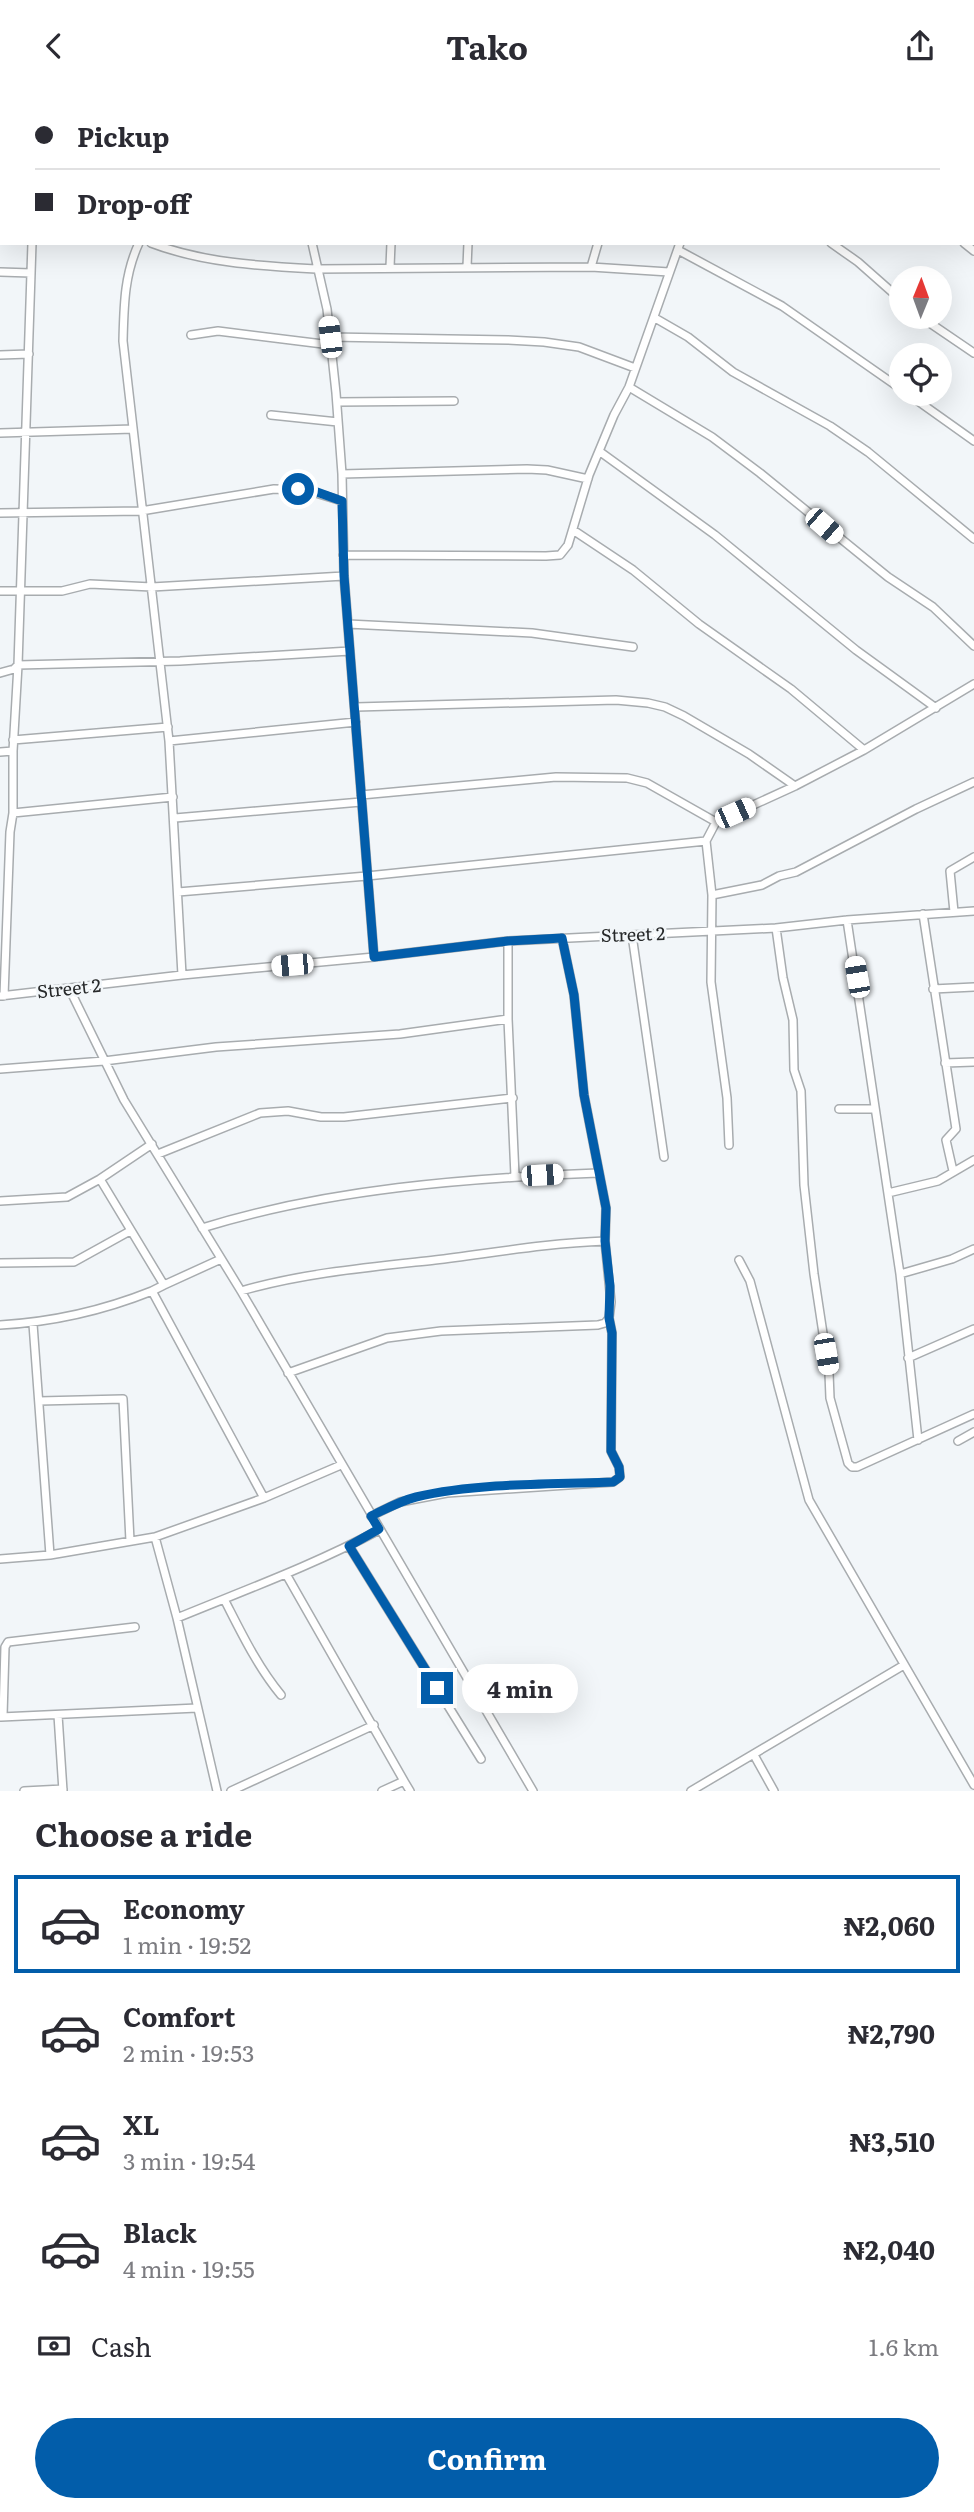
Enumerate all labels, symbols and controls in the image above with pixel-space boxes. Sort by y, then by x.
text: Tako [446,22,528,70]
icon: back [35,27,73,65]
icon: share [901,27,939,65]
text: Pickup [77,116,169,155]
text: Drop-off [77,183,190,222]
north arrow [889,266,952,329]
map controls [889,266,952,406]
car [318,315,343,359]
button: locate [889,343,952,406]
route start [282,473,314,505]
car [802,504,847,548]
car [712,795,759,831]
street label: Street 2 [600,919,666,948]
car [271,953,314,977]
car [844,954,871,1000]
street label: Street 2 [35,971,102,1004]
car [521,1163,564,1187]
car [813,1331,840,1377]
callout: 4 min [462,1663,577,1713]
text: 4 min [487,1671,553,1705]
route end [421,1672,453,1704]
text: Choose a ride [35,1809,252,1857]
text: Economy [123,1888,245,1927]
icon: car [39,1893,102,1956]
text: ₦2,060 [844,1905,935,1944]
text: 1 min · 19:52 [123,1927,251,1961]
text: Comfort [123,1996,235,2035]
icon: car [39,2001,102,2064]
text: ₦2,790 [848,2013,935,2052]
text: 2 min · 19:53 [123,2035,255,2069]
text: XL [123,2104,160,2143]
icon: car [39,2109,102,2172]
text: ₦3,510 [849,2121,935,2160]
text: 3 min · 19:54 [123,2143,256,2177]
text: Black [123,2212,197,2251]
icon: car [39,2217,102,2280]
text: ₦2,040 [843,2229,935,2268]
text: 4 min · 19:55 [123,2251,255,2285]
text: Cash [91,2326,152,2365]
icon: cash [35,2327,73,2365]
text: 1.6 km [869,2329,939,2363]
button: Confirm [35,2418,939,2498]

